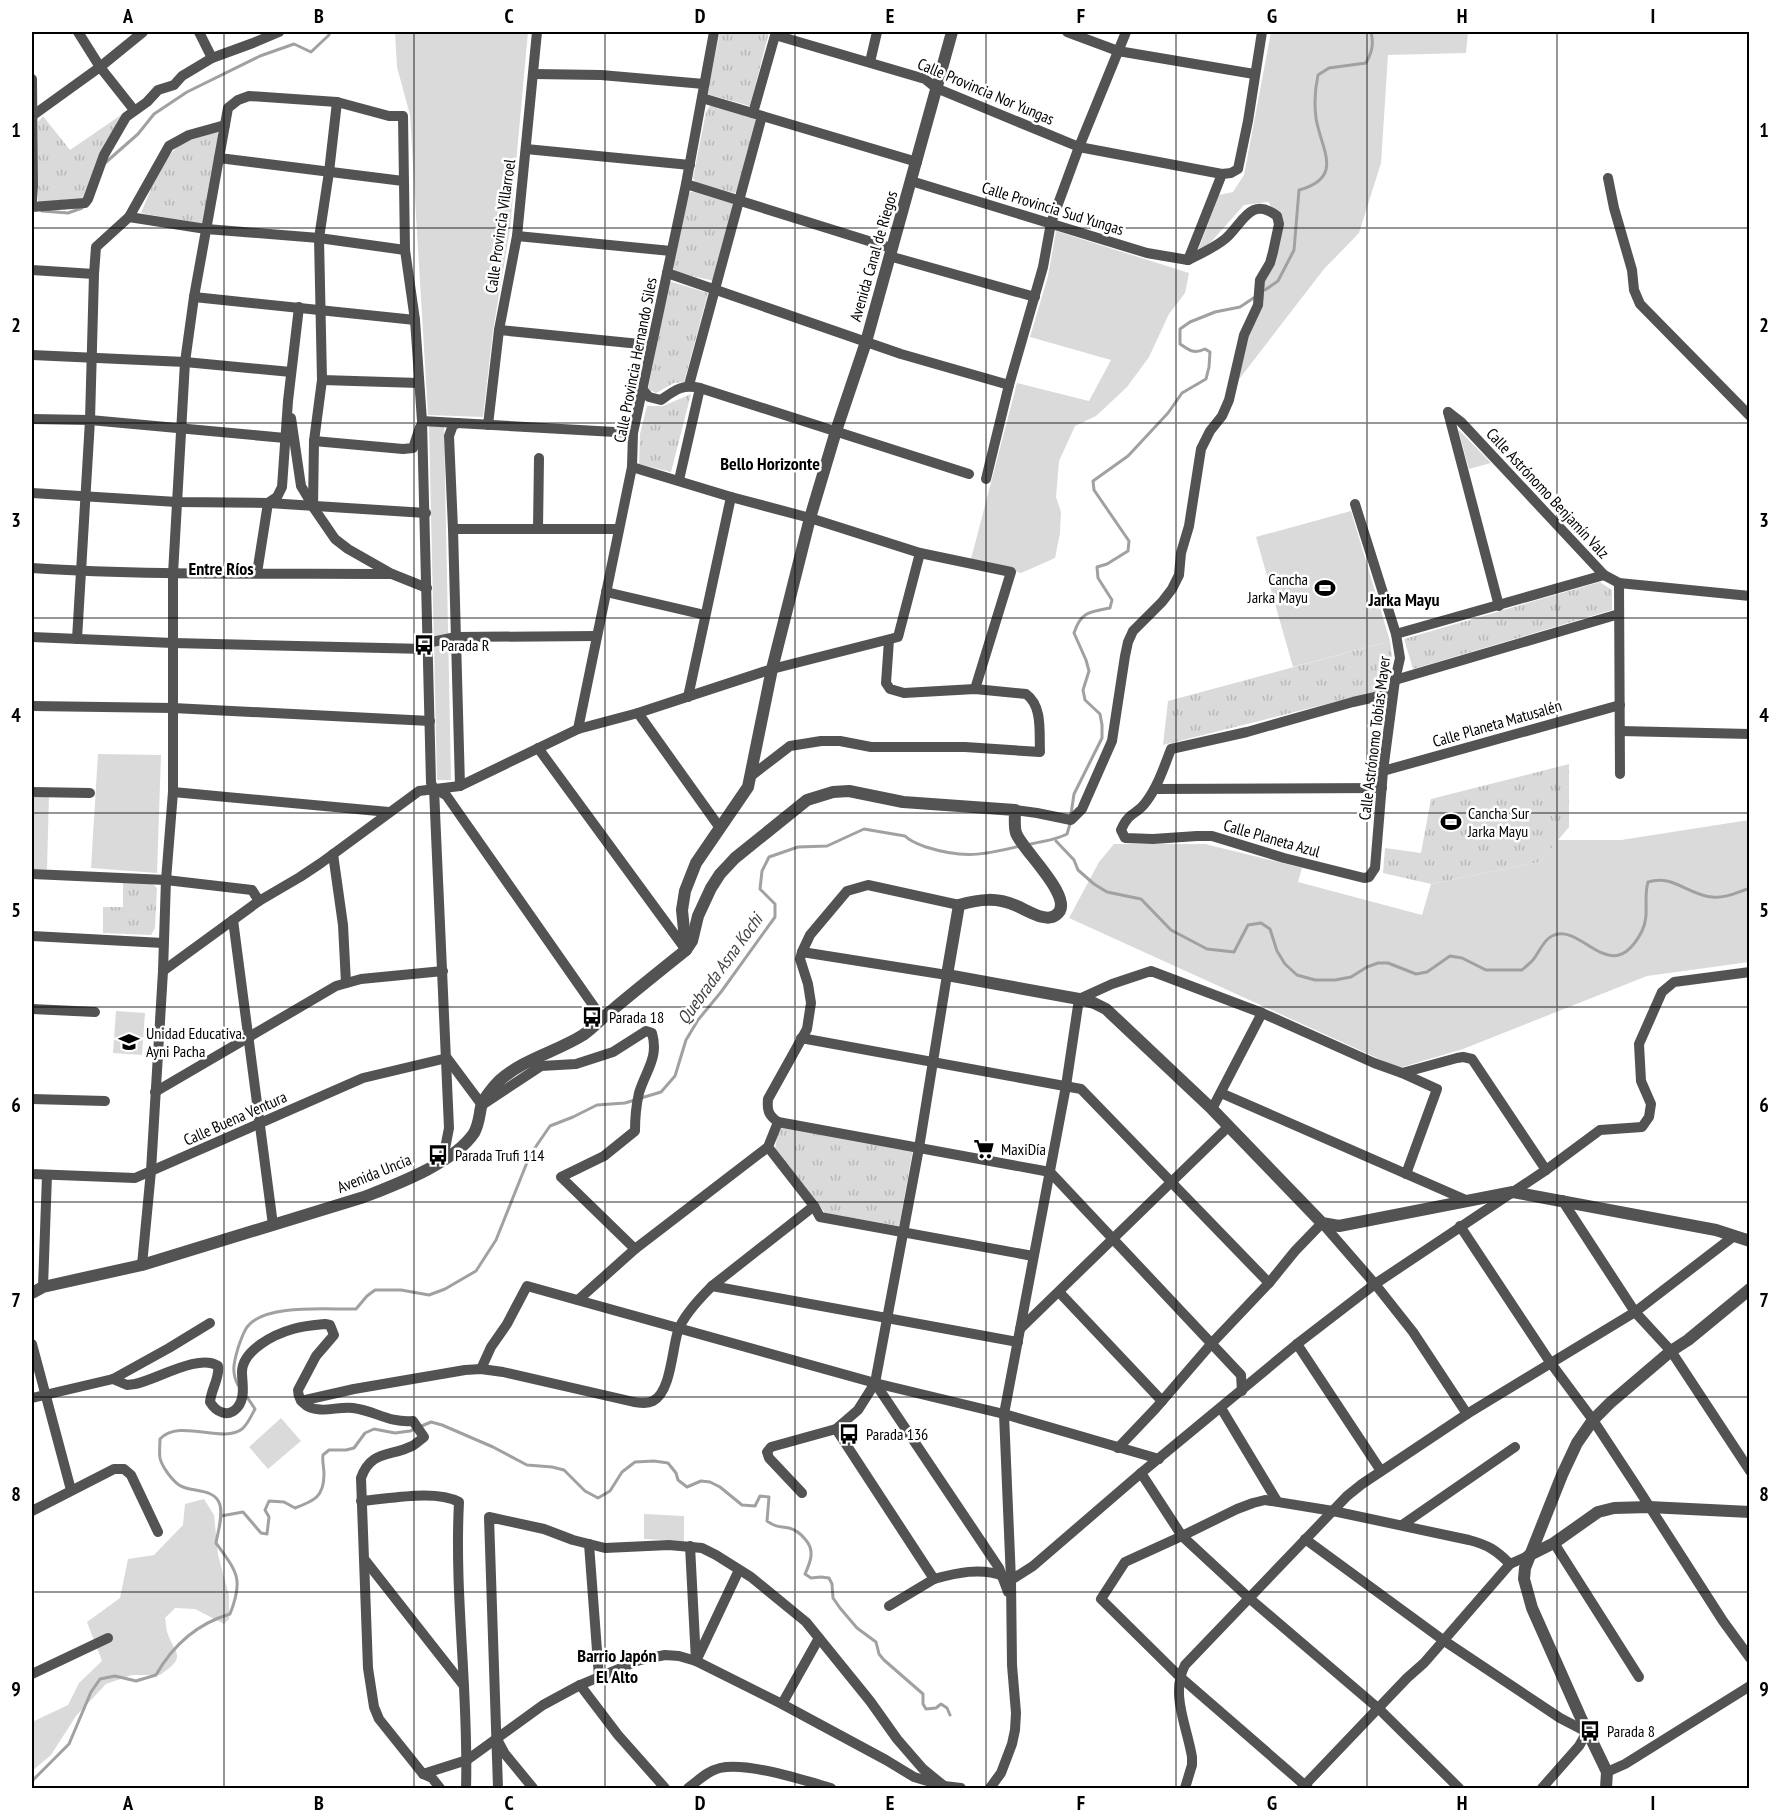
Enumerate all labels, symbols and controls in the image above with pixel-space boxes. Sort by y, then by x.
text: A [122,3,134,29]
text: B [314,3,324,29]
text: C [504,3,514,29]
text: D [695,3,706,29]
text: E [886,3,894,29]
text: F [1077,3,1085,29]
text: G [1267,3,1277,29]
text: H [1457,3,1467,29]
text: I [1651,3,1655,29]
street label: Calle Provincia Nor Yungas [915,53,1057,129]
text: 1 [11,117,21,143]
text: 1 [1759,117,1769,143]
street label: Calle Provincia Villarroel [481,158,519,294]
street label: Calle Provincia Sud Yungas [980,177,1126,239]
street label: Avenida Canal de Riegos [845,188,901,324]
street label: Calle Provincia Hernando Siles [609,276,661,444]
text: 2 [11,312,21,338]
text: 2 [1759,312,1769,338]
street label: Calle Astrónomo Benjamín Valz [1482,423,1614,563]
district label: Bello Horizonte [720,452,820,475]
text: 3 [11,507,21,533]
text: 3 [1759,507,1769,533]
district label: Entre Ríos [188,557,254,580]
place label: Cancha Jarka Mayu [1247,569,1308,607]
sports icon: Cancha Jarka Mayu [1313,576,1337,600]
district label: Jarka Mayu [1367,588,1440,611]
bus stop icon: Parada R [412,633,436,657]
place label: Parada R [441,635,490,655]
street label: Calle Astrónomo Tobías Mayer [1354,654,1394,821]
street label: Calle Planeta Matusalén [1430,695,1564,751]
text: 4 [11,702,21,728]
text: 4 [1759,702,1769,728]
place label: Cancha Sur Jarka Mayu [1467,803,1530,841]
sports icon: Cancha Sur Jarka Mayu [1439,810,1463,834]
street label: Calle Planeta Azul [1221,815,1323,861]
text: 5 [11,897,21,923]
text: 5 [1759,897,1769,923]
water label: Quebrada Asna Kochi [672,907,769,1028]
bus stop icon: Parada 18 [580,1005,604,1029]
place label: Parada 18 [609,1007,664,1027]
place label: Unidad Educativa. Ayni Pacha [146,1023,245,1061]
school or university icon: Unidad Educativa. Ayni Pacha [117,1030,141,1054]
street label: Calle Buena Ventura [180,1086,290,1150]
text: 6 [11,1092,21,1118]
text: 6 [1759,1092,1769,1118]
supermarket icon: MaxiDía [972,1137,996,1161]
place label: MaxiDía [1001,1139,1046,1159]
bus stop icon: Parada Trufi 114 [426,1143,450,1167]
place label: Parada Trufi 114 [455,1145,544,1165]
street label: Avenida Uncia [334,1149,414,1197]
text: 7 [11,1287,21,1313]
text: 7 [1759,1287,1769,1313]
bus stop icon: Parada 136 [837,1422,861,1446]
place label: Parada 136 [866,1424,928,1444]
text: 8 [11,1481,21,1507]
text: 8 [1759,1481,1769,1507]
district label: Barrio Japón El Alto [577,1644,657,1688]
text: 9 [11,1676,21,1702]
text: 9 [1759,1676,1769,1702]
bus stop icon: Parada 8 [1578,1719,1602,1743]
place label: Parada 8 [1607,1721,1655,1741]
text: A [122,1790,134,1816]
text: B [314,1790,324,1816]
text: C [504,1790,514,1816]
text: D [695,1790,706,1816]
text: E [886,1790,894,1816]
text: F [1077,1790,1085,1816]
text: G [1267,1790,1277,1816]
text: H [1457,1790,1467,1816]
text: I [1651,1790,1655,1816]

